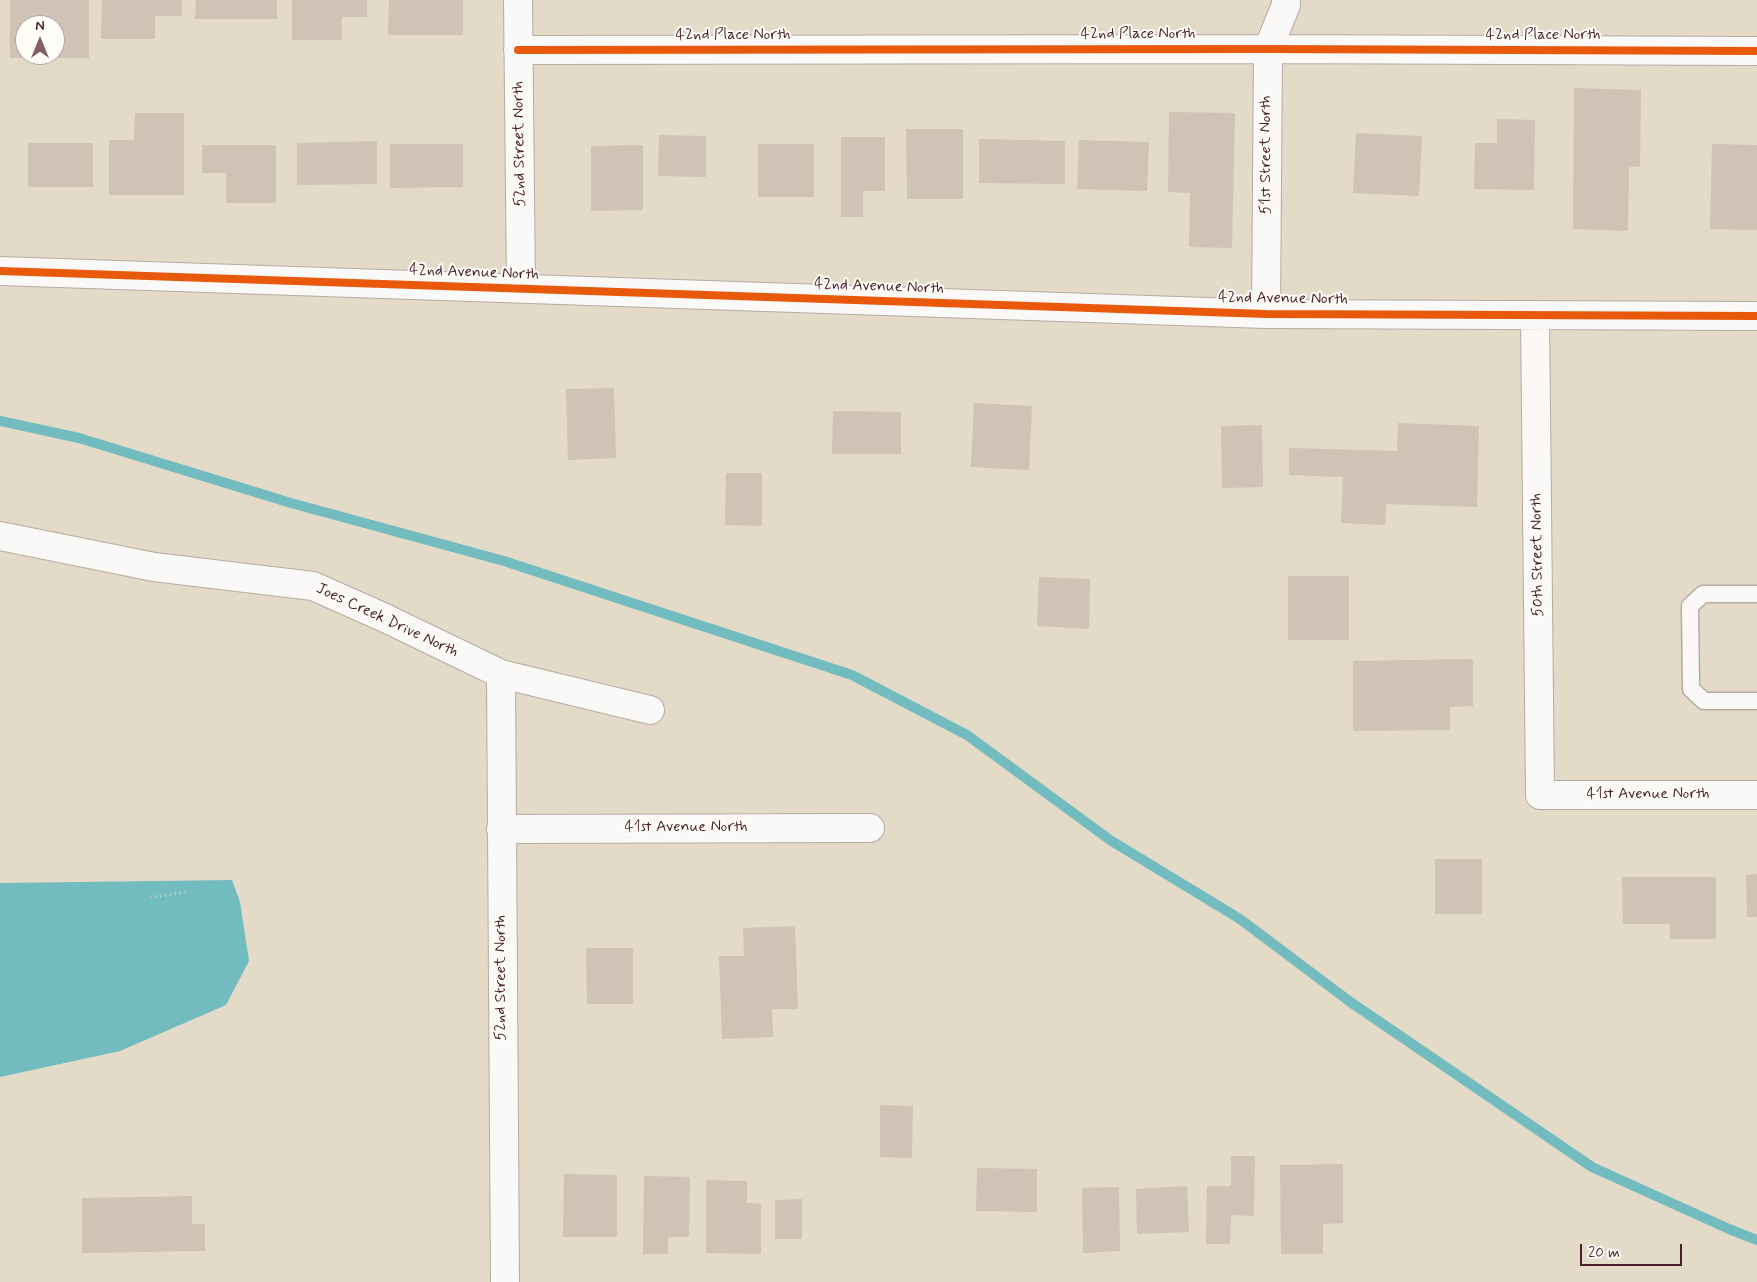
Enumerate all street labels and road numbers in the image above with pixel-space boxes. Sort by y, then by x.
street label: 42nd Place North [1081,25,1195,45]
street label: 42nd Place North [676,26,790,46]
street label: 42nd Place North [1486,26,1600,46]
street label: 52nd Street North [509,81,531,207]
street label: 51st Street North [1257,95,1277,215]
street label: 42nd Avenue North [409,261,539,285]
street label: 42nd Avenue North [814,275,944,299]
street label: 42nd Avenue North [1218,288,1348,310]
street label: 50th Street North [1527,493,1549,617]
street label: Joes Creek Drive North [313,580,461,662]
street label: 41st Avenue North [1586,785,1710,805]
street label: 41st Avenue North [624,818,748,838]
street label: 52nd Street North [492,915,512,1041]

